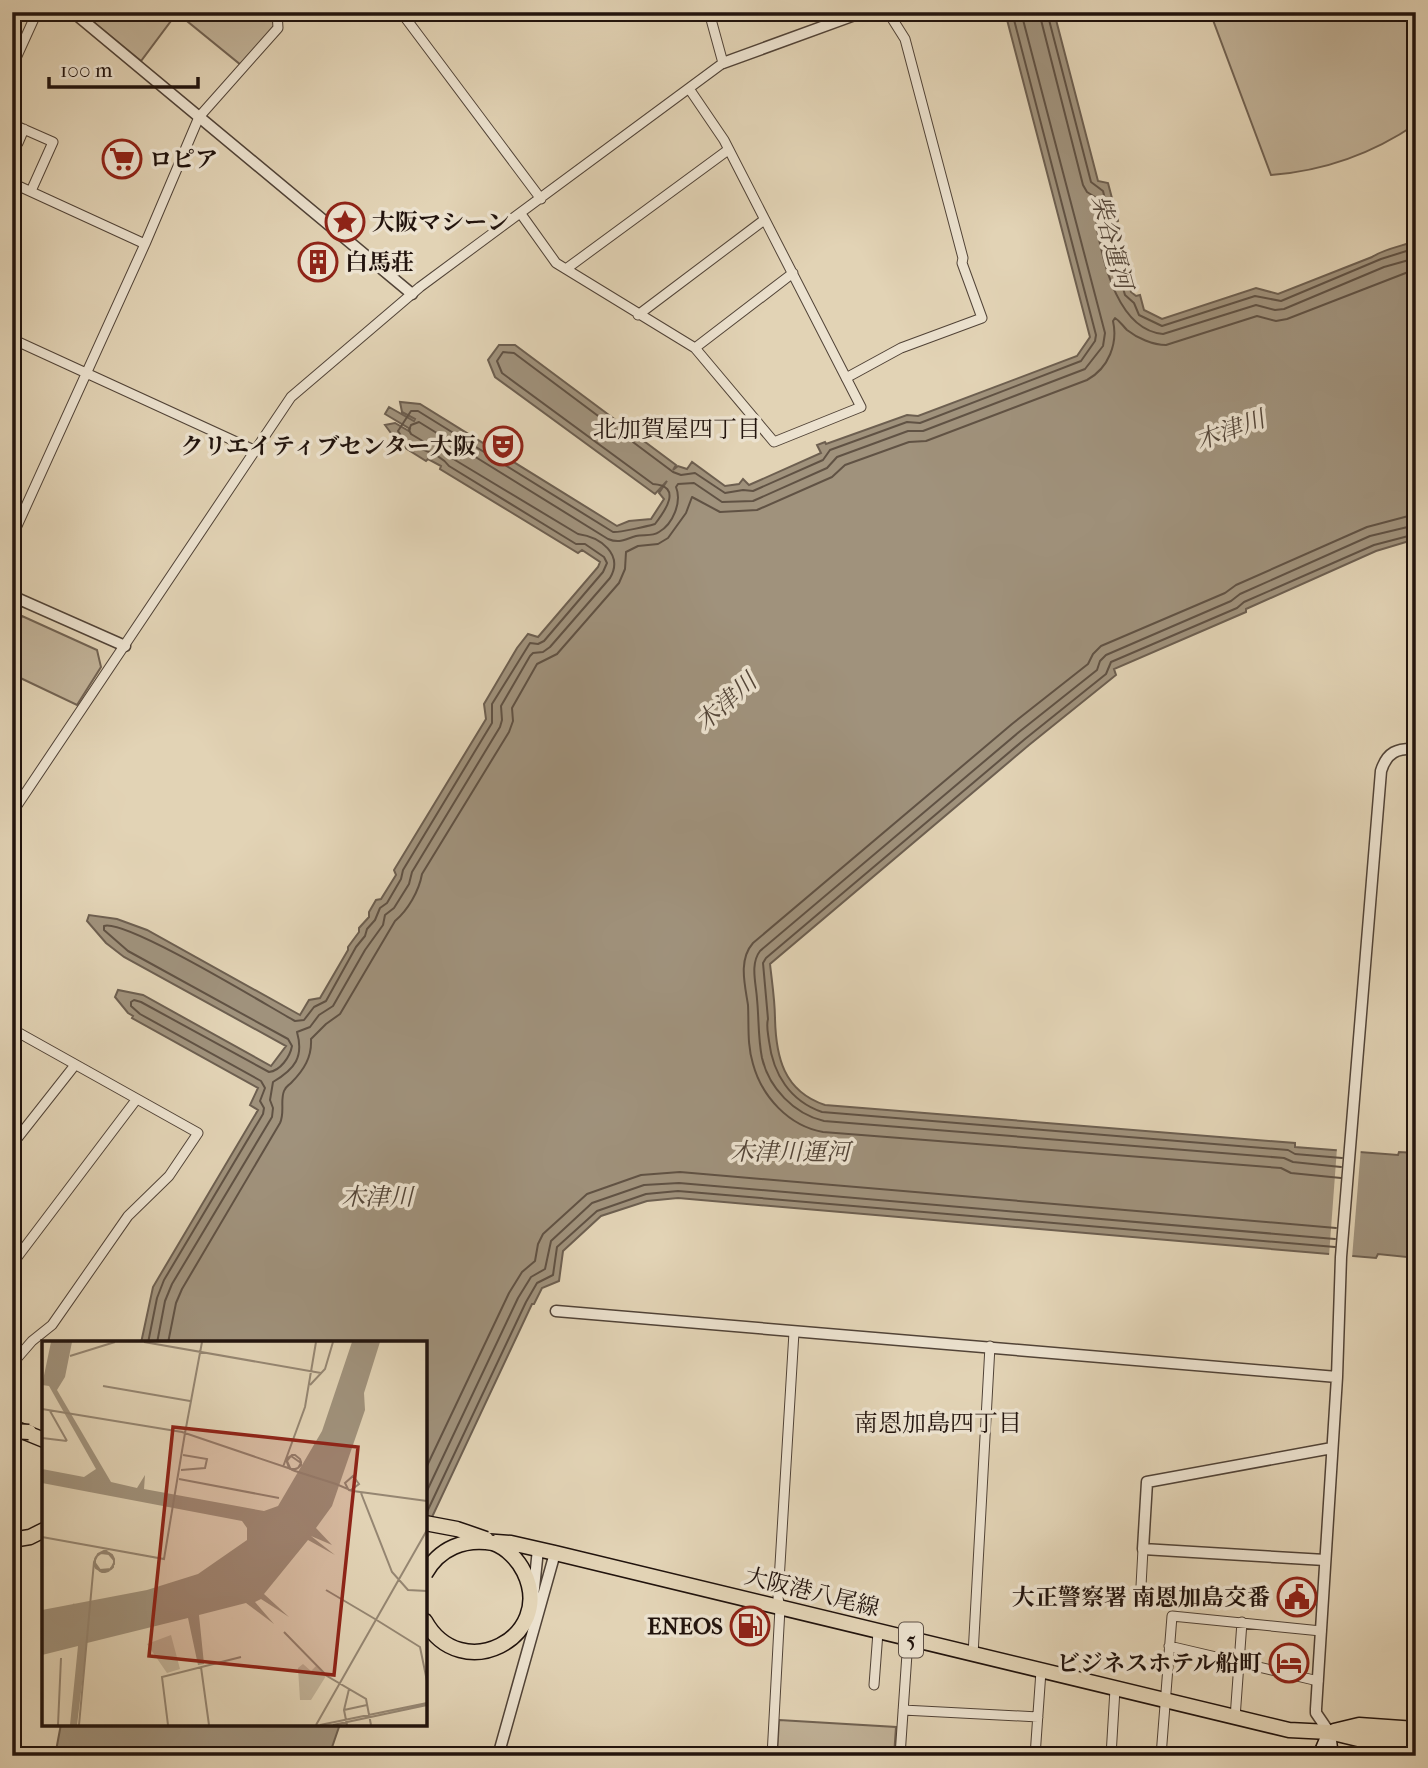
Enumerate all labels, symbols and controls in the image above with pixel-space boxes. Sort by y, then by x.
scale bar [49,46,198,90]
text: 100 m [60,58,113,82]
supermarket icon: ロピア [101,138,143,180]
place label: ロピア [149,146,218,173]
water label: 柴谷運河 [1086,192,1139,296]
place icon: 大阪マシーン [324,201,366,243]
place label: 大阪マシーン [372,209,510,236]
building icon: 白馬荘 [297,241,339,283]
place label: 白馬荘 [345,249,414,276]
water label: 木津川 [1191,404,1271,455]
district label: 北加賀屋四丁目 [593,415,761,443]
theatre icon: クリエイティブセンター大阪 [482,425,524,467]
place label: クリエイティブセンター大阪 [180,433,476,460]
water label: 木津川 [690,665,764,736]
water label: 木津川運河 [730,1138,854,1166]
water label: 木津川 [341,1183,416,1211]
inset map [42,1341,427,1726]
district label: 南恩加島四丁目 [854,1409,1022,1437]
street label: 大阪港八尾線 [742,1562,882,1622]
public building icon: 大正警察署 南恩加島交番 [1276,1576,1318,1618]
place label: 大正警察署 南恩加島交番 [1012,1584,1270,1611]
fuel station icon: ENEOS [729,1605,771,1647]
place label: ENEOS [647,1613,723,1640]
road number: 5 [899,1622,923,1658]
hotel icon: ビジネスホテル船町 [1268,1642,1310,1684]
place label: ビジネスホテル船町 [1057,1650,1262,1677]

